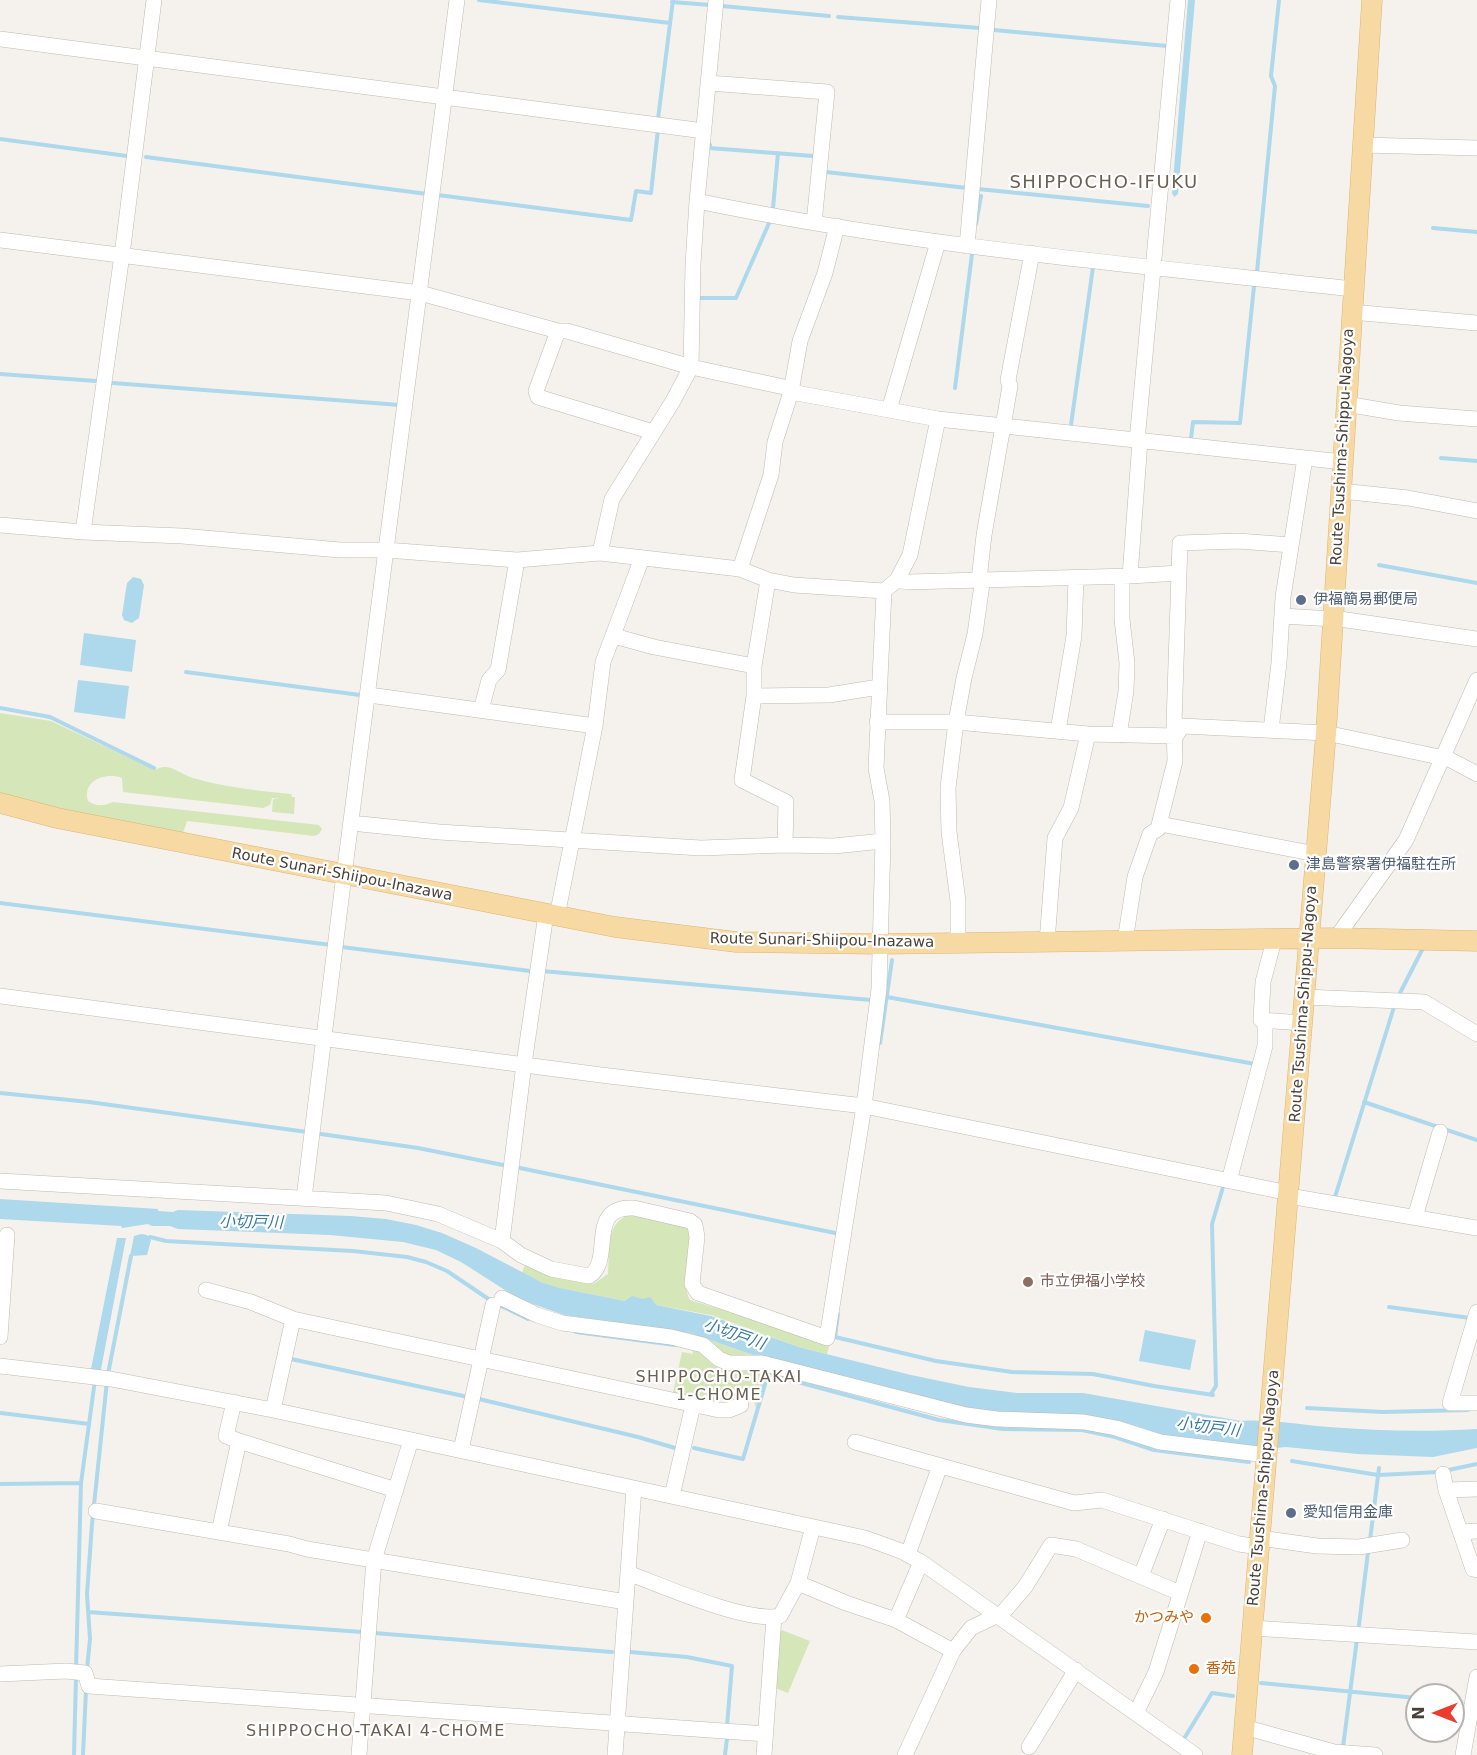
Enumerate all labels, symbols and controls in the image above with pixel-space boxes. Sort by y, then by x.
district label: SHIPPOCHO-IFUKU [1009,172,1199,194]
street label: Route Tsushima-Shippu-Nagoya [1328,328,1358,566]
place label: 伊福簡易郵便局 [1313,591,1418,609]
marker: 伊福簡易郵便局 [1294,593,1308,607]
street label: Route Sunari-Shiipou-Inazawa [230,845,454,905]
place label: 津島警察署伊福駐在所 [1306,856,1456,874]
marker: 津島警察署伊福駐在所 [1287,858,1301,872]
street label: Route Tsushima-Shippu-Nagoya [1287,885,1321,1123]
street label: Route Sunari-Shiipou-Inazawa [710,930,934,952]
water label: 小切戸川 [219,1213,283,1233]
place label: 市立伊福小学校 [1040,1273,1145,1291]
marker: 市立伊福小学校 [1021,1275,1035,1289]
water label: 小切戸川 [701,1316,767,1354]
district label: SHIPPOCHO-TAKAI 1-CHOME [635,1368,803,1406]
street label: Route Tsushima-Shippu-Nagoya [1245,1369,1283,1607]
water label: 小切戸川 [1175,1415,1241,1441]
place label: 愛知信用金庫 [1303,1504,1393,1522]
marker: 愛知信用金庫 [1284,1506,1298,1520]
place label: かつみや [1134,1609,1194,1627]
marker: かつみや [1199,1611,1213,1625]
place label: 香苑 [1206,1660,1236,1678]
marker: 香苑 [1187,1662,1201,1676]
north arrow [1405,1683,1465,1743]
text: N [1409,1706,1428,1720]
district label: SHIPPOCHO-TAKAI 4-CHOME [246,1722,506,1742]

